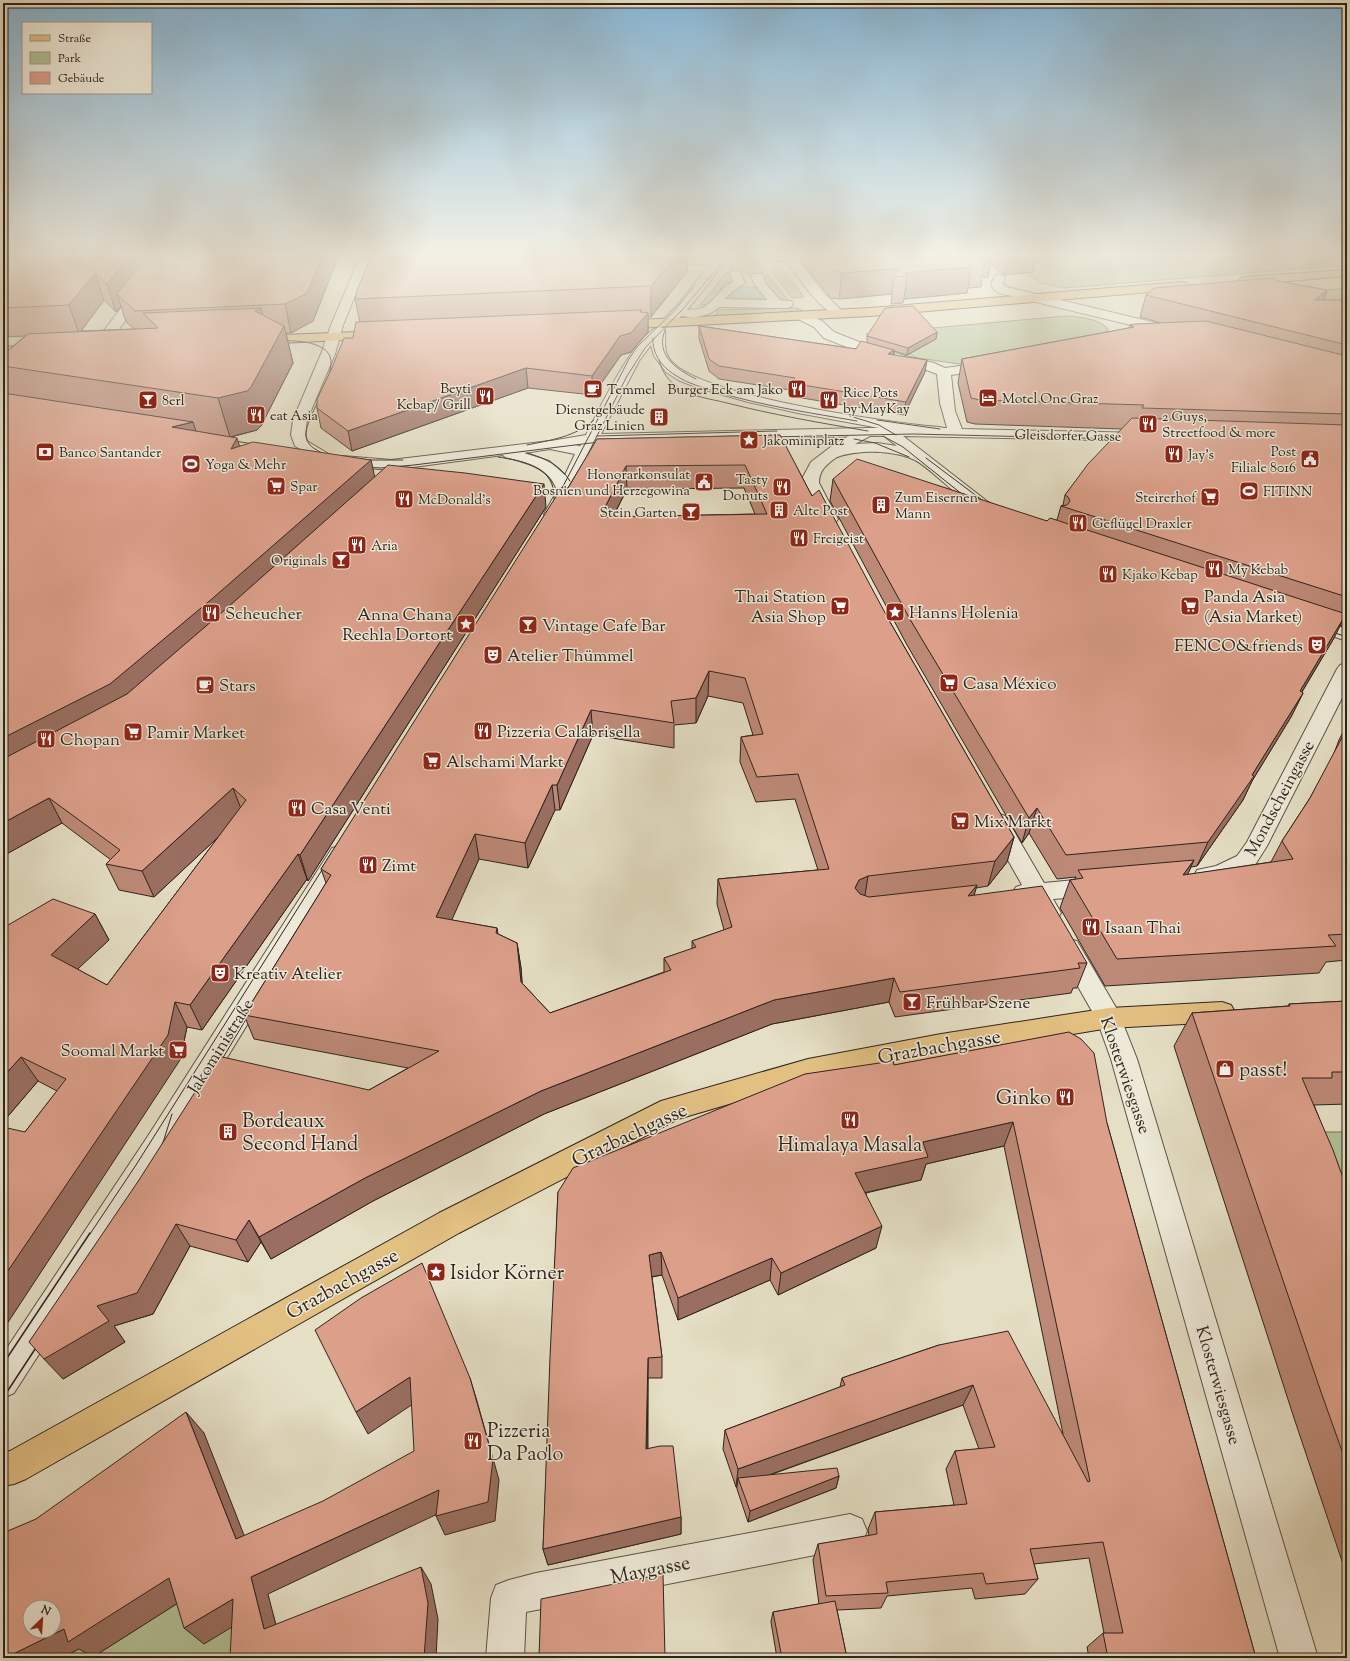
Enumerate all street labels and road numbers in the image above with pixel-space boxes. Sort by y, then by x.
street label: Gleisdorfer Gasse [1014,426,1121,448]
street label: Mondscheingasse [1240,737,1322,861]
street label: Jakoministraße [182,995,261,1100]
street label: Klosterwiesgasse [1093,1014,1155,1138]
street label: Grazbachgasse [875,1023,1003,1074]
street label: Grazbachgasse [567,1097,693,1176]
street label: Grazbachgasse [282,1242,405,1328]
street label: Klosterwiesgasse [1189,1323,1246,1448]
street label: Maygasse [608,1550,693,1593]

